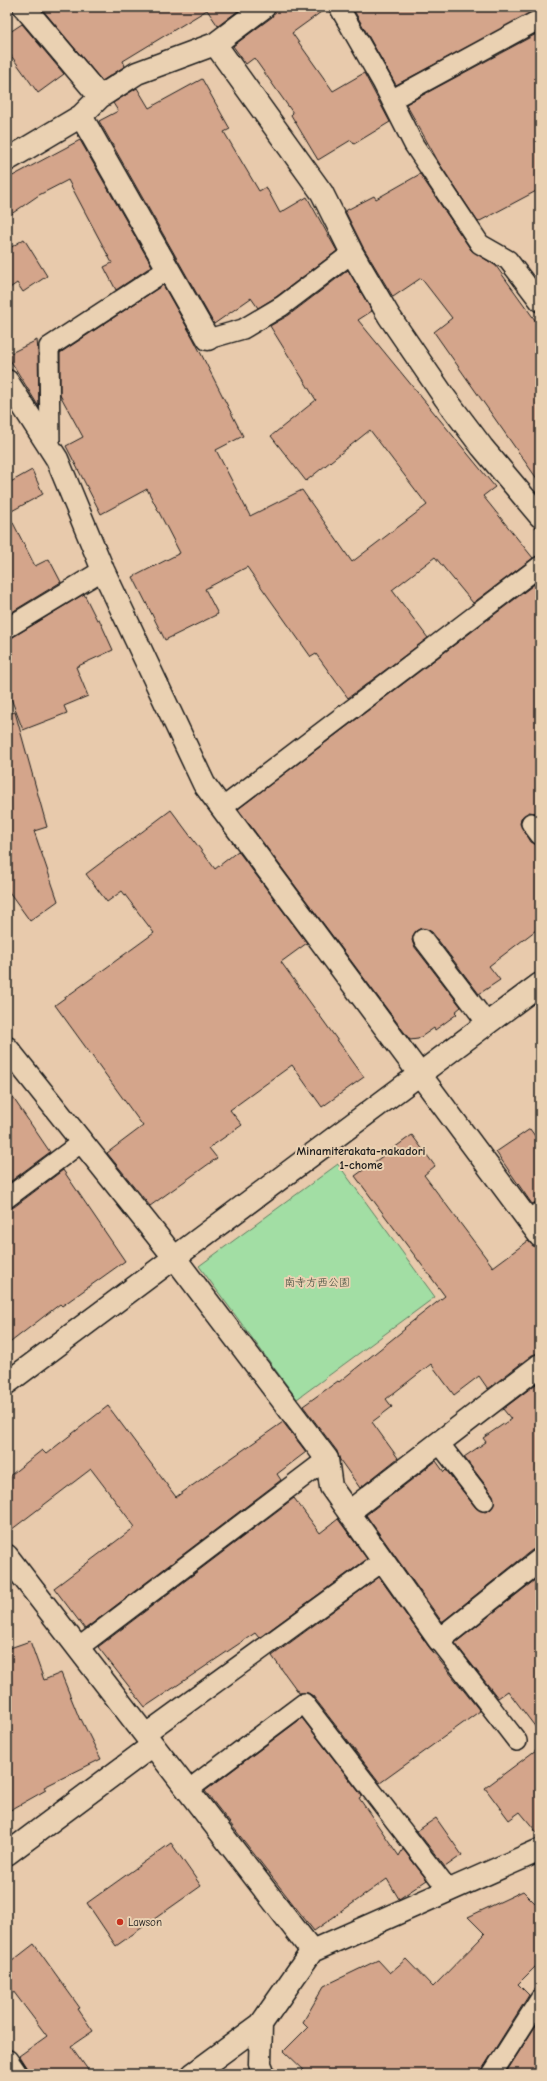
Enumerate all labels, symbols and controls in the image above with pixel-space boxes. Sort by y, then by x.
district label: Minamiterakata-nakadori 1-chome [297,1144,425,1172]
park label: 南寺方西公園 [284,1276,350,1289]
place label: Lawson [128,1916,162,1929]
marker: Lawson [115,1917,125,1927]

